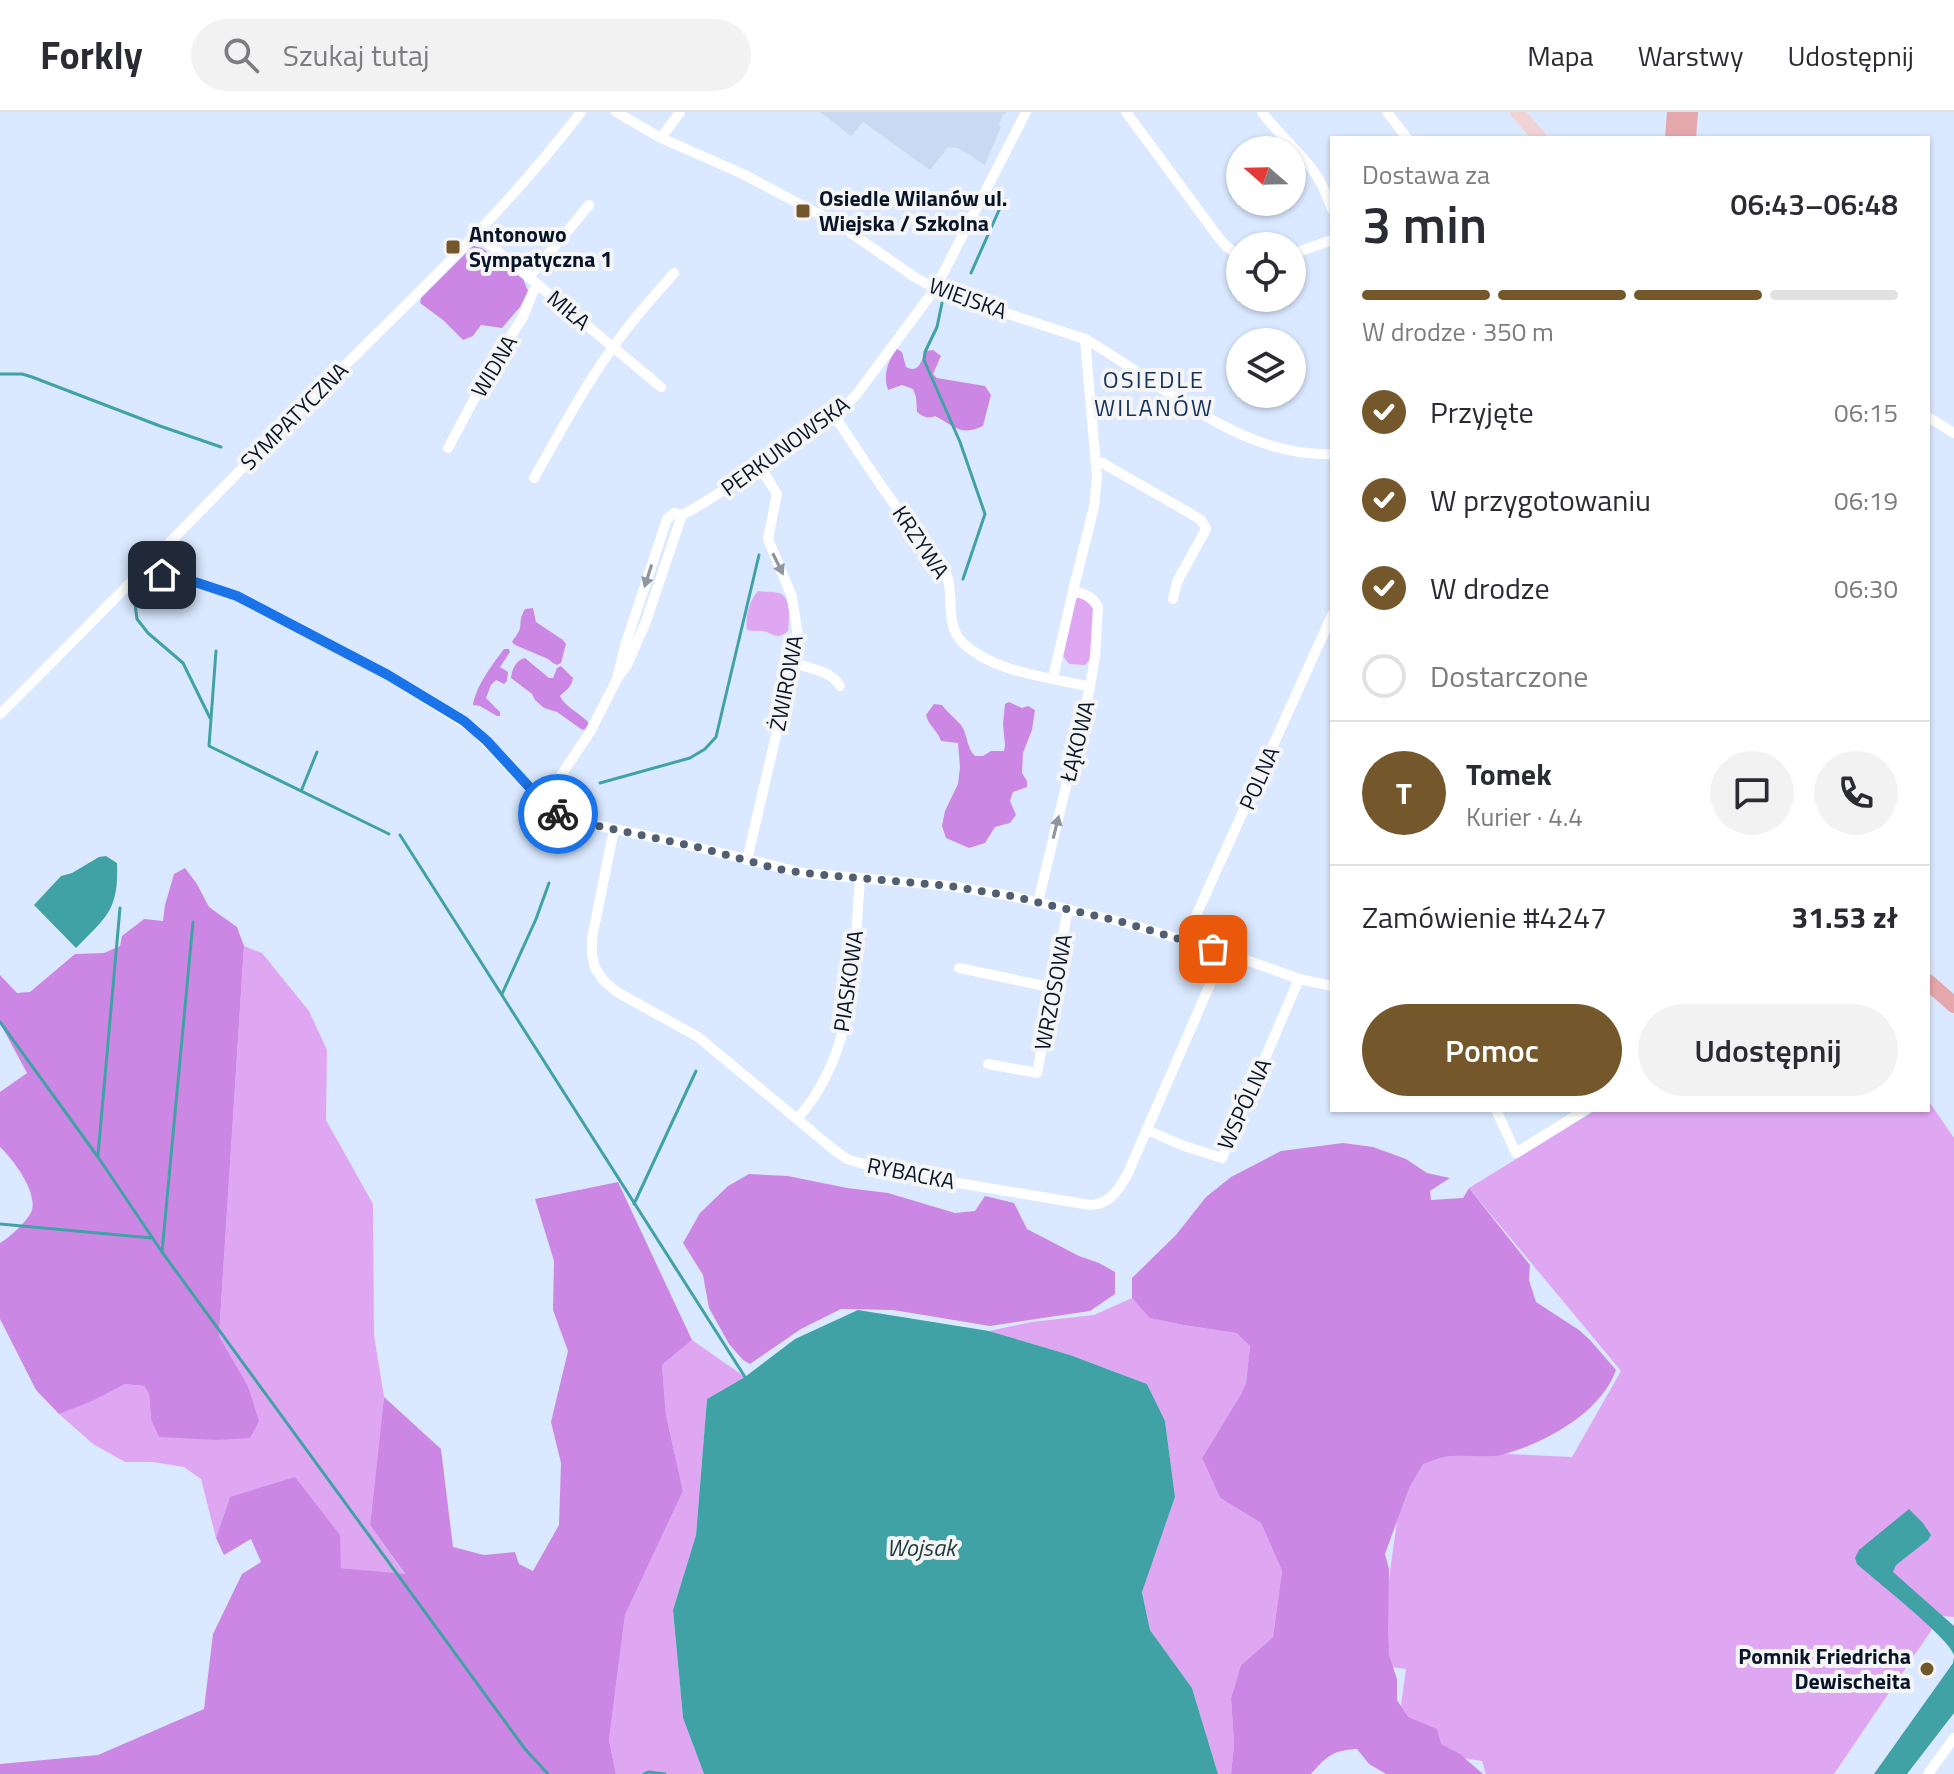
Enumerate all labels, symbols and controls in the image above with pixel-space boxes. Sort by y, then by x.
search box [191,19,751,91]
text: Forkly [40,26,143,84]
text: Szukaj tutaj [283,32,430,78]
icon: search [219,33,263,77]
text: Mapa [1527,34,1594,77]
text: Warstwy [1638,34,1743,77]
text: Udostępnij [1787,34,1914,77]
north arrow [1226,136,1306,216]
map controls [1226,136,1306,408]
text: Dostawa za [1362,155,1490,194]
place label: Osiedle Wilanów ul. Wiejska / Szkolna [819,181,1007,240]
text: 06:43–06:48 [1731,181,1898,227]
text: 3 min [1362,184,1487,263]
marker: Osiedle Wilanów ul. Wiejska / Szkolna [794,202,812,220]
place label: Antonowo Sympatyczna 1 [469,217,613,276]
button: locate [1226,232,1306,312]
marker: Antonowo Sympatyczna 1 [444,238,462,256]
street label: WIEJSKA [924,268,1012,328]
street label: MIŁA [540,282,598,338]
text: W drodze · 350 m [1362,312,1554,351]
street label: WIDNA [462,328,526,404]
button: layers [1226,328,1306,408]
street label: SYMPATYCZNA [232,354,356,478]
district label: OSIEDLE WILANÓW [1094,361,1214,425]
street label: PERKUNOWSKA [714,388,856,504]
text: Przyjęte [1430,389,1534,435]
icon: check [1362,390,1406,434]
text: 06:15 [1834,393,1898,432]
text: W przygotowaniu [1430,477,1651,523]
icon: check [1362,478,1406,522]
text: 06:19 [1834,481,1898,520]
street label: KRZYWA [884,499,958,585]
pin [128,541,196,609]
one-way arrow [771,552,785,576]
icon: home [140,553,184,597]
one-way arrow [641,564,653,588]
text: W drodze [1430,565,1550,611]
icon: check [1362,566,1406,610]
text: 06:30 [1834,569,1898,608]
street label: ŻWIROWA [760,632,812,734]
text: Dostarczone [1430,653,1589,699]
street label: ŁĄKOWA [1050,697,1103,786]
street label: POLNA [1230,741,1288,815]
text: Tomek [1466,751,1552,797]
button: chat [1710,751,1794,835]
button: phone [1814,751,1898,835]
text: T [1396,770,1412,816]
courier [518,774,598,854]
icon: bike [536,792,580,836]
text: Kurier · 4.4 [1466,797,1583,836]
one-way arrow [1051,814,1063,839]
text: Zamówienie #4247 [1362,894,1607,940]
text: 31.53 zł [1791,894,1898,940]
pin [1179,915,1247,983]
icon: bag [1191,927,1235,971]
street label: PIASKOWA [824,928,872,1034]
street label: WRZOSOWA [1025,931,1081,1053]
button: Pomoc [1362,1004,1622,1096]
button: Udostępnij [1638,1004,1898,1096]
street label: WSPÓLNA [1208,1053,1280,1155]
street label: RYBACKA [864,1148,958,1198]
water label: Wojsak [886,1529,959,1565]
place label: Pomnik Friedricha Dewischeita [1738,1639,1911,1698]
marker: Pomnik Friedricha Dewischeita [1918,1660,1936,1678]

